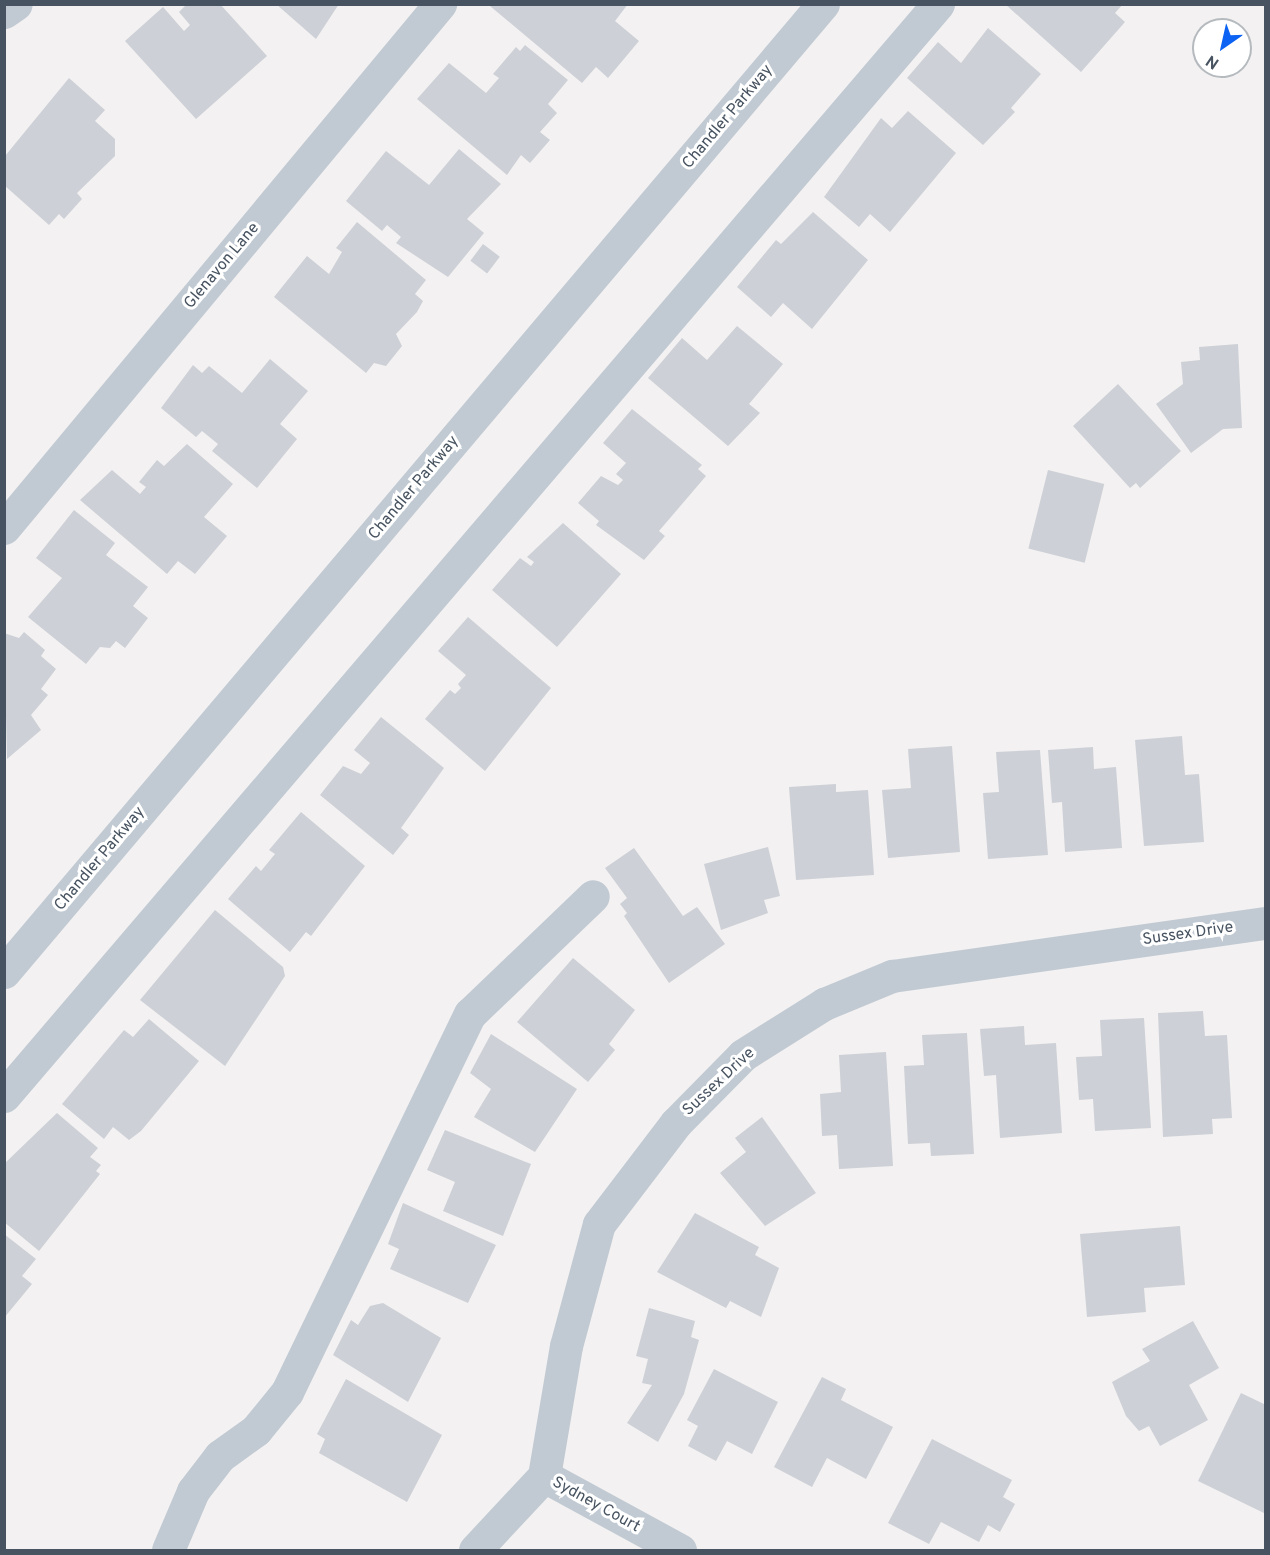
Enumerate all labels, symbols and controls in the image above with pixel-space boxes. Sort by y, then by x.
north arrow [1192,18,1252,78]
text: N [1203,50,1223,73]
street label: Chandler Parkway [679,61,777,173]
street label: Glenavon Lane [180,219,264,313]
street label: Chandler Parkway [365,432,463,544]
street label: Chandler Parkway [51,803,149,915]
street label: Sussex Drive [1141,918,1235,950]
street label: Sussex Drive [679,1044,759,1120]
street label: Sydney Court [549,1473,643,1537]

